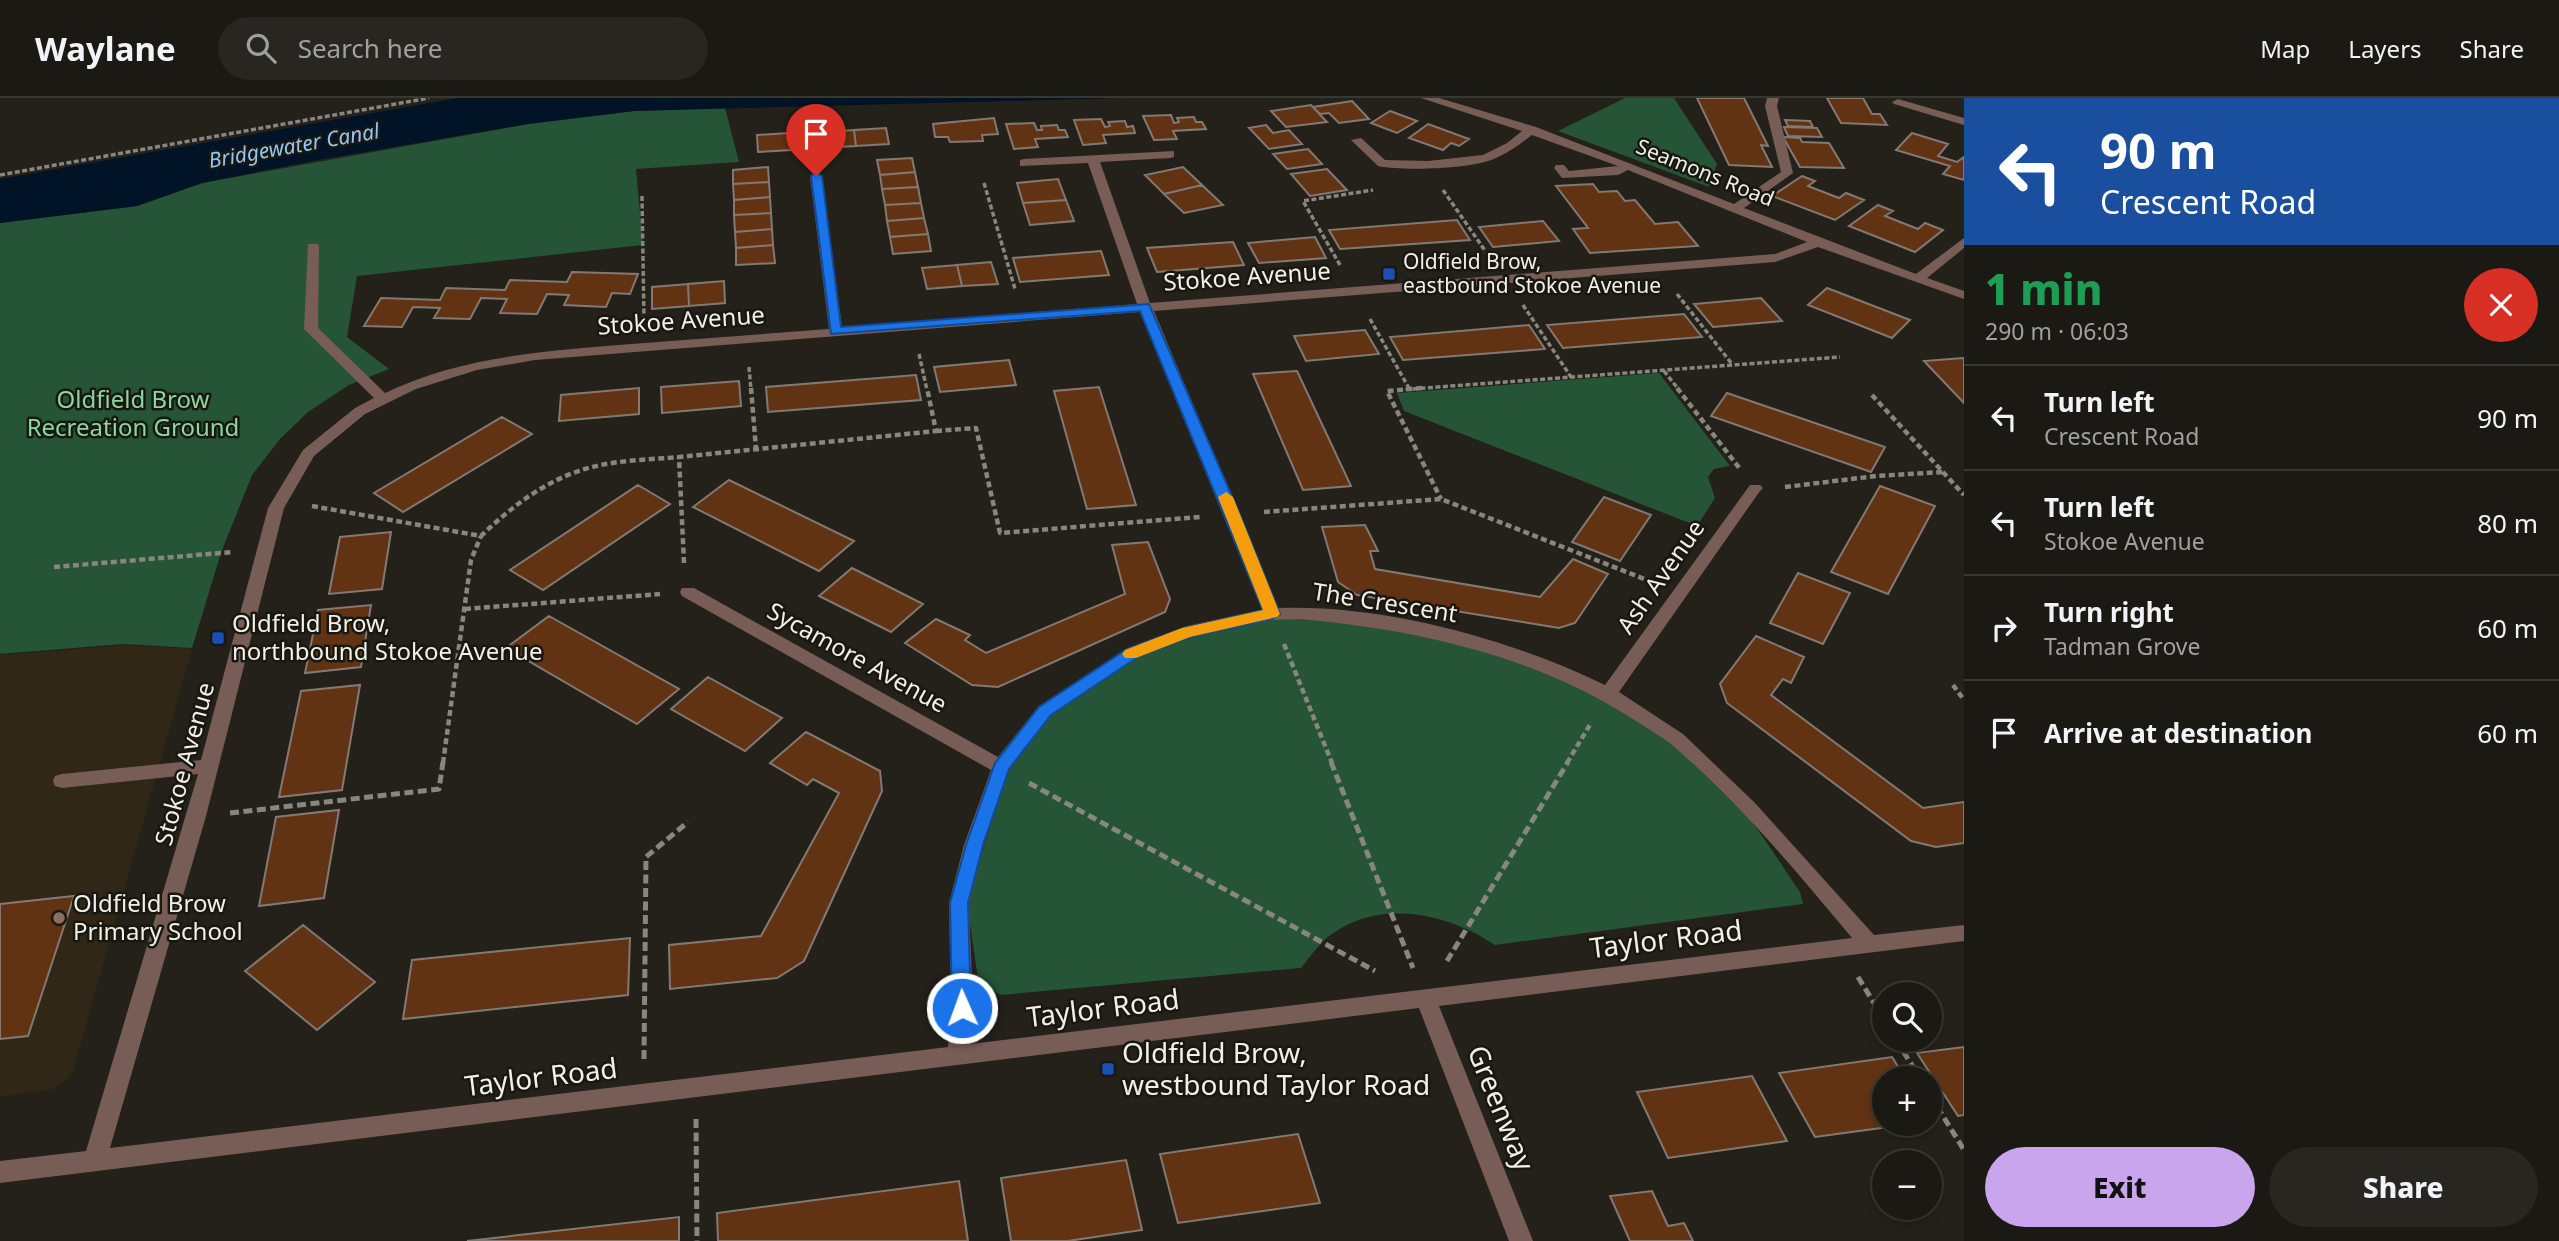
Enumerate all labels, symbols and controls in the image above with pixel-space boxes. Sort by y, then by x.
search box [218,17,708,80]
text: Waylane [35,26,176,71]
icon: search [242,29,280,67]
text: Search here [298,30,442,66]
text: Map [2260,32,2310,65]
text: Layers [2348,32,2422,65]
text: Share [2460,32,2524,65]
pin [786,104,846,176]
icon: arrive [797,115,835,153]
water label: Bridgewater Canal [206,116,382,174]
text: 90 m [2100,117,2217,183]
icon: left [1985,126,2076,217]
street label: Seamons Road [1632,132,1779,212]
text: Crescent Road [2100,180,2316,223]
place label: Oldfield Brow, eastbound Stokoe Avenue [1403,247,1661,299]
street label: Stokoe Avenue [1162,253,1332,298]
text: 1 min [1985,260,2102,317]
marker: Oldfield Brow, eastbound Stokoe Avenue [1381,266,1397,282]
button: close [2464,268,2538,342]
street label: Stokoe Avenue [596,297,766,342]
text: 290 m · 06:03 [1985,315,2129,347]
park label: Oldfield Brow Recreation Ground [27,382,239,443]
text: Turn left [2044,384,2155,420]
icon: left [1985,399,2023,437]
text: 90 m [2477,400,2538,436]
text: Crescent Road [2044,420,2199,452]
text: Turn left [2044,489,2155,525]
icon: left [1985,504,2023,542]
text: 80 m [2477,505,2538,541]
street label: Ash Avenue [1608,513,1711,640]
text: Stokoe Avenue [2044,525,2205,557]
street label: The Crescent [1310,574,1460,629]
street label: Sycamore Avenue [762,594,954,720]
text: Turn right [2044,594,2174,630]
place label: Oldfield Brow, northbound Stokoe Avenue [232,606,542,667]
icon: right [1985,609,2023,647]
text: 60 m [2477,610,2538,646]
marker: Oldfield Brow, northbound Stokoe Avenue [210,630,226,646]
text: Tadman Grove [2044,630,2201,662]
street label: Stokoe Avenue [146,678,221,849]
icon: arrive [1985,714,2023,752]
text: Arrive at destination [2044,715,2313,751]
text: 60 m [2477,715,2538,751]
place label: Oldfield Brow Primary School [73,886,243,947]
marker: Oldfield Brow Primary School [51,910,67,926]
street label: Taylor Road [1587,910,1744,966]
position arrow [925,971,999,1045]
street label: Taylor Road [1024,979,1181,1035]
map controls [1872,982,1942,1220]
button: search [1872,982,1942,1052]
place label: Oldfield Brow, westbound Taylor Road [1122,1033,1430,1103]
street label: Greenway [1460,1039,1545,1177]
street label: Taylor Road [462,1048,619,1104]
marker: Oldfield Brow, westbound Taylor Road [1100,1061,1116,1077]
button: + [1872,1066,1942,1136]
button: Exit [1985,1147,2255,1227]
button: Share [2269,1147,2538,1227]
button: − [1872,1150,1942,1220]

